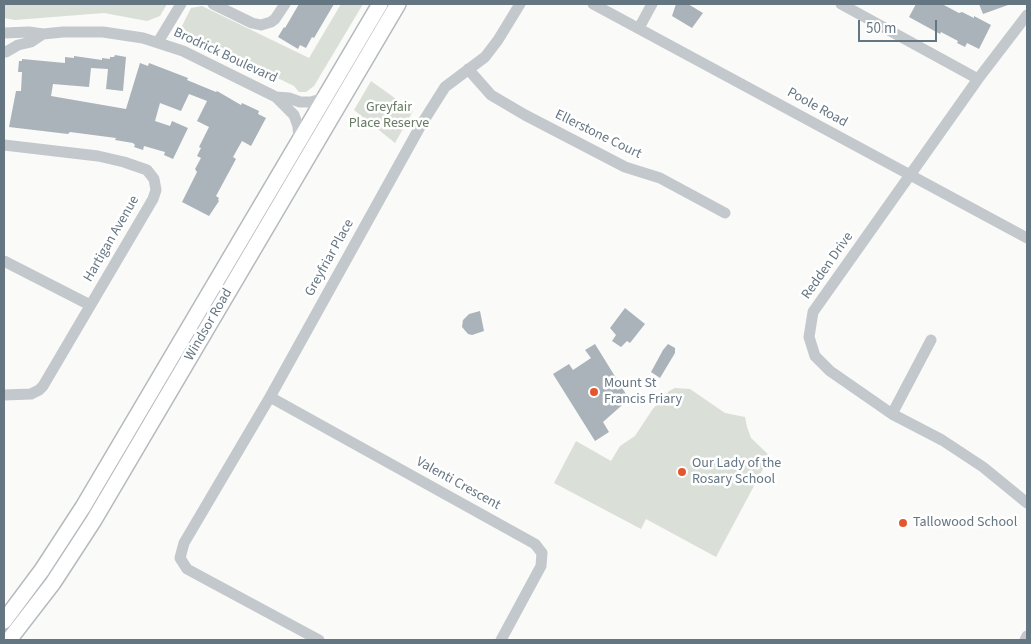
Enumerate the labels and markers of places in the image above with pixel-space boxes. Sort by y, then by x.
place label: Mount St Francis Friary [604,376,682,408]
marker: Mount St Francis Friary [588,386,600,398]
place label: Our Lady of the Rosary School [692,456,781,488]
marker: Our Lady of the Rosary School [676,466,688,478]
place label: Tallowood School [913,515,1017,531]
marker: Tallowood School [897,517,909,529]

